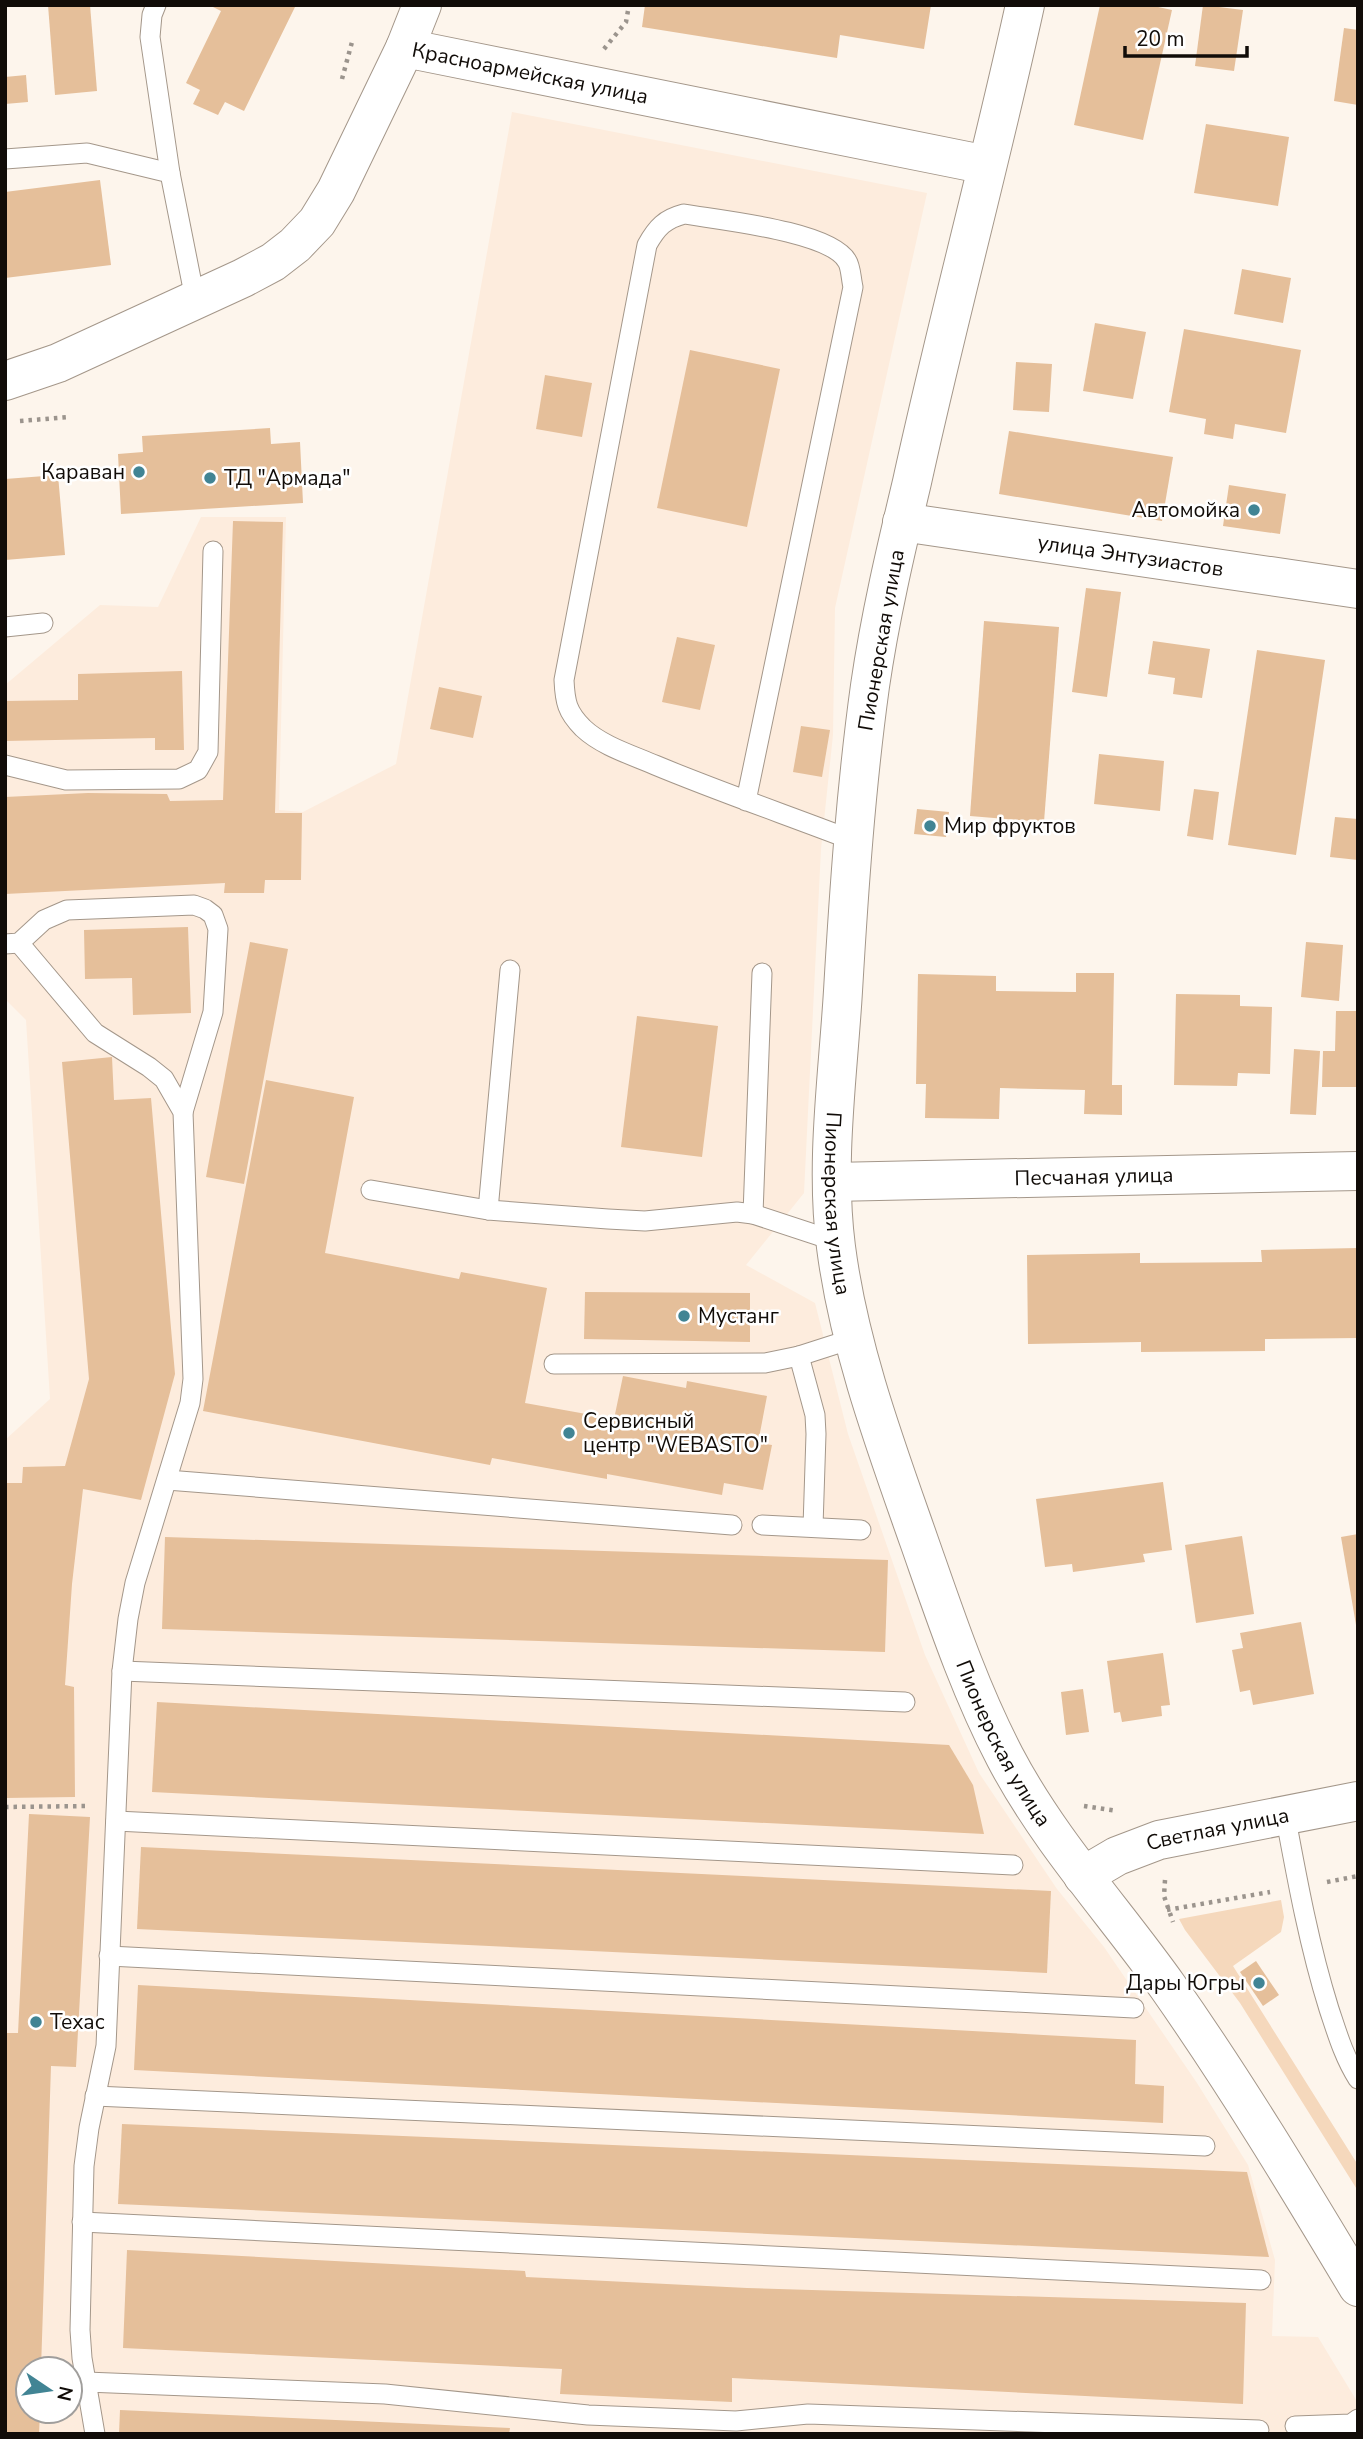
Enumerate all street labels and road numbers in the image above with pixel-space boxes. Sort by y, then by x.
street label: Красноармейская улица [410,36,651,111]
street label: улица Энтузиастов [1036,528,1225,583]
street label: Пионерская улица [851,547,911,733]
street label: Пионерская улица [818,1111,858,1298]
street label: Песчаная улица [1014,1161,1174,1192]
street label: Пионерская улица [949,1656,1057,1832]
street label: Светлая улица [1142,1801,1291,1858]

